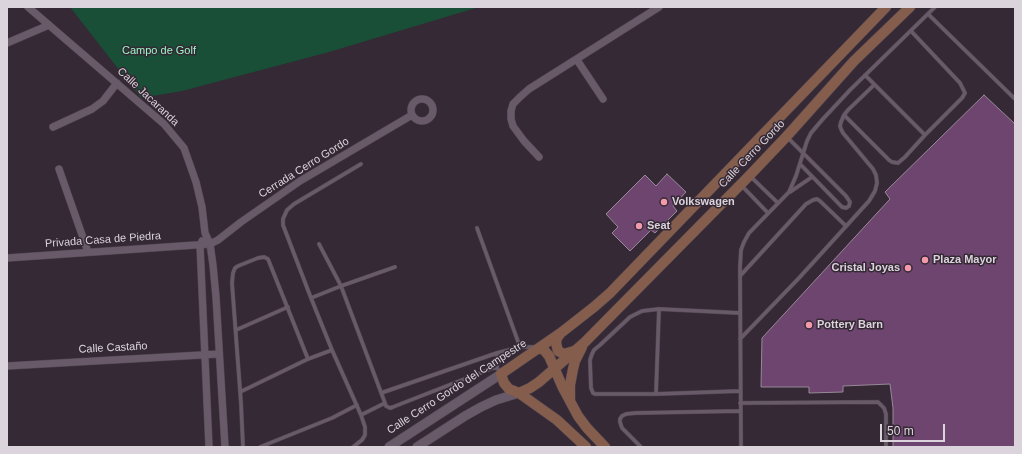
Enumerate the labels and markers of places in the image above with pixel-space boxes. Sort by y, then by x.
place label: Volkswagen [672,195,735,209]
marker: Volkswagen [659,197,669,207]
place label: Seat [647,219,670,233]
marker: Seat [634,221,644,231]
place label: Plaza Mayor [933,253,997,267]
marker: Plaza Mayor [920,255,930,265]
place label: Cristal Joyas [832,261,900,275]
marker: Cristal Joyas [903,263,913,273]
place label: Pottery Barn [817,318,883,332]
marker: Pottery Barn [804,320,814,330]

